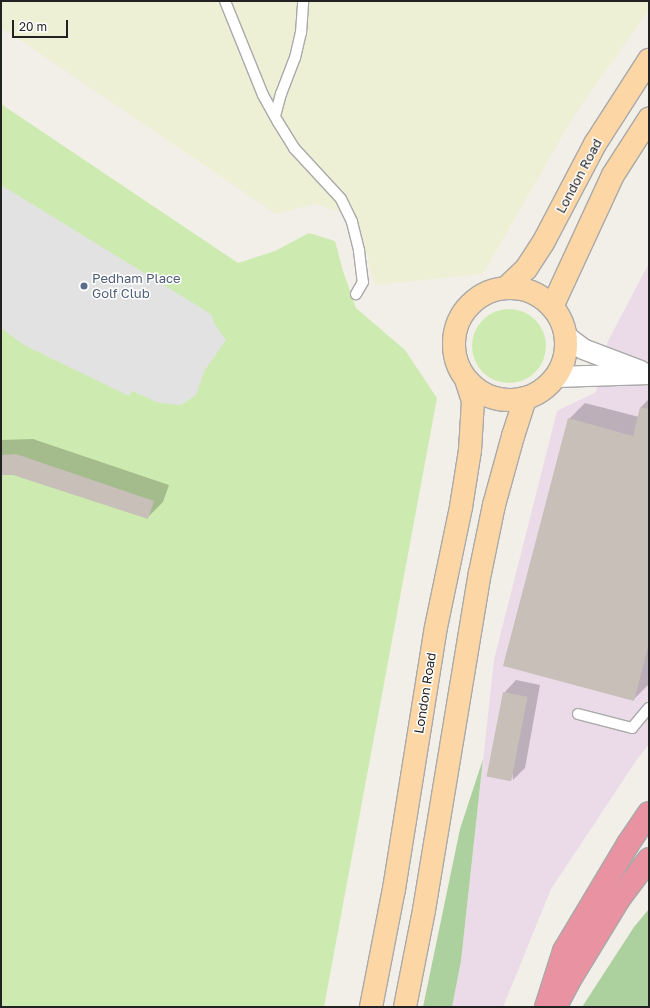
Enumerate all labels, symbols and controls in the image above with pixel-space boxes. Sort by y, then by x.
scale bar [14,12,70,38]
text: 20 m [19,19,47,34]
street label: London Road [553,136,605,216]
place label: Pedham Place Golf Club [92,271,181,302]
marker: Pedham Place Golf Club [79,281,89,291]
street label: London Road [411,651,439,735]

